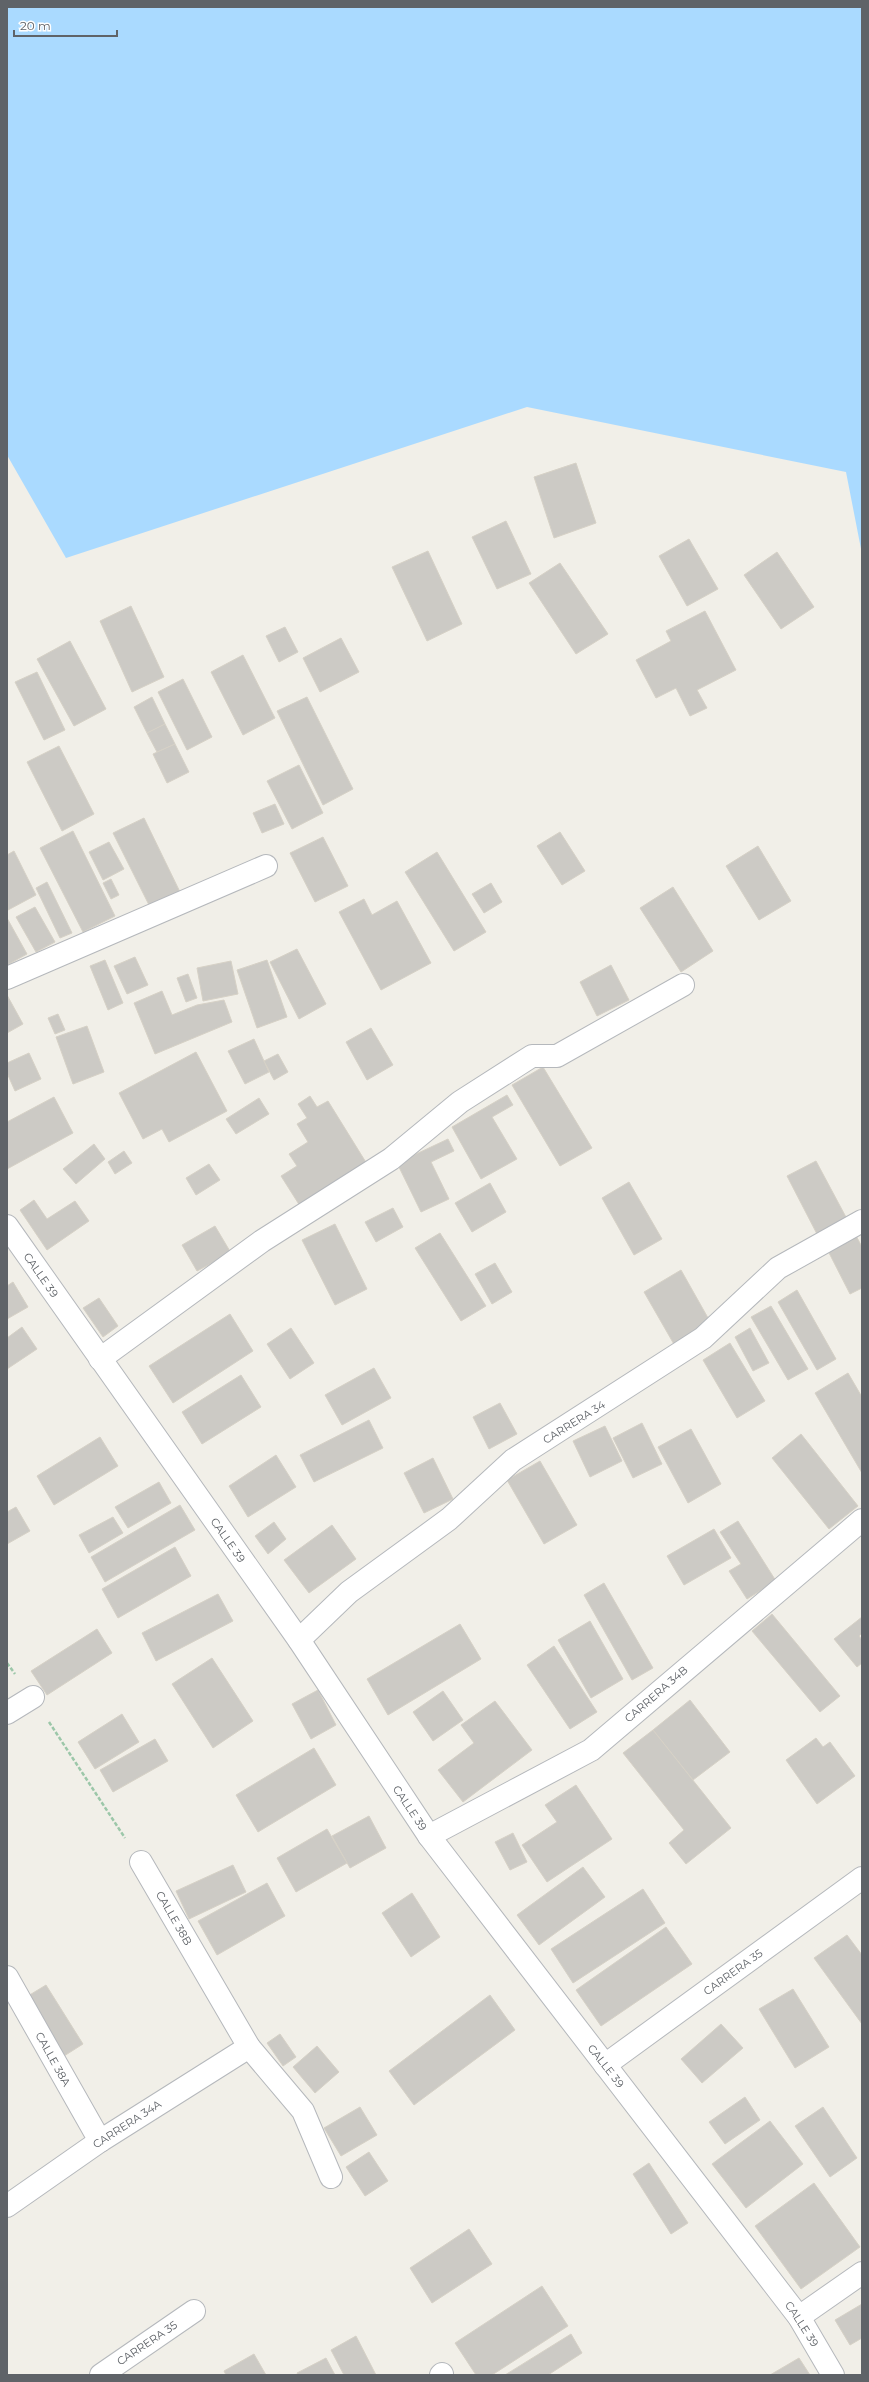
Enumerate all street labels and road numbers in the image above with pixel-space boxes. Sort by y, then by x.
street label: CALLE 39 [20,1250,62,1300]
street label: CARRERA 34 [540,1397,608,1447]
street label: CALLE 39 [207,1515,249,1565]
street label: CARRERA 34B [622,1663,690,1725]
street label: CALLE 39 [390,1783,430,1834]
street label: CALLE 38B [153,1888,195,1948]
street label: CARRERA 35 [701,1946,765,1998]
street label: CALLE 38A [32,2029,74,2089]
street label: CALLE 39 [585,2041,628,2091]
street label: CARRERA 34A [90,2097,164,2151]
street label: CALLE 39 [782,2299,822,2350]
street label: CARRERA 35 [114,2318,180,2368]

